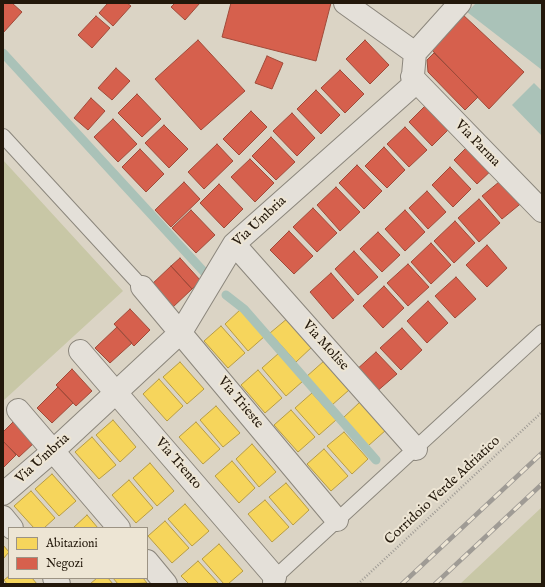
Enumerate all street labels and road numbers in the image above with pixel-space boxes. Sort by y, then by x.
street label: Via Parma [451,117,503,171]
street label: Via Umbria [230,193,290,251]
street label: Via Molise [298,318,352,374]
street label: Via Trieste [213,374,267,432]
street label: Via Umbria [13,430,73,488]
street label: Corridoio Verde Adriatico [382,433,504,549]
street label: Via Trento [151,435,205,493]

